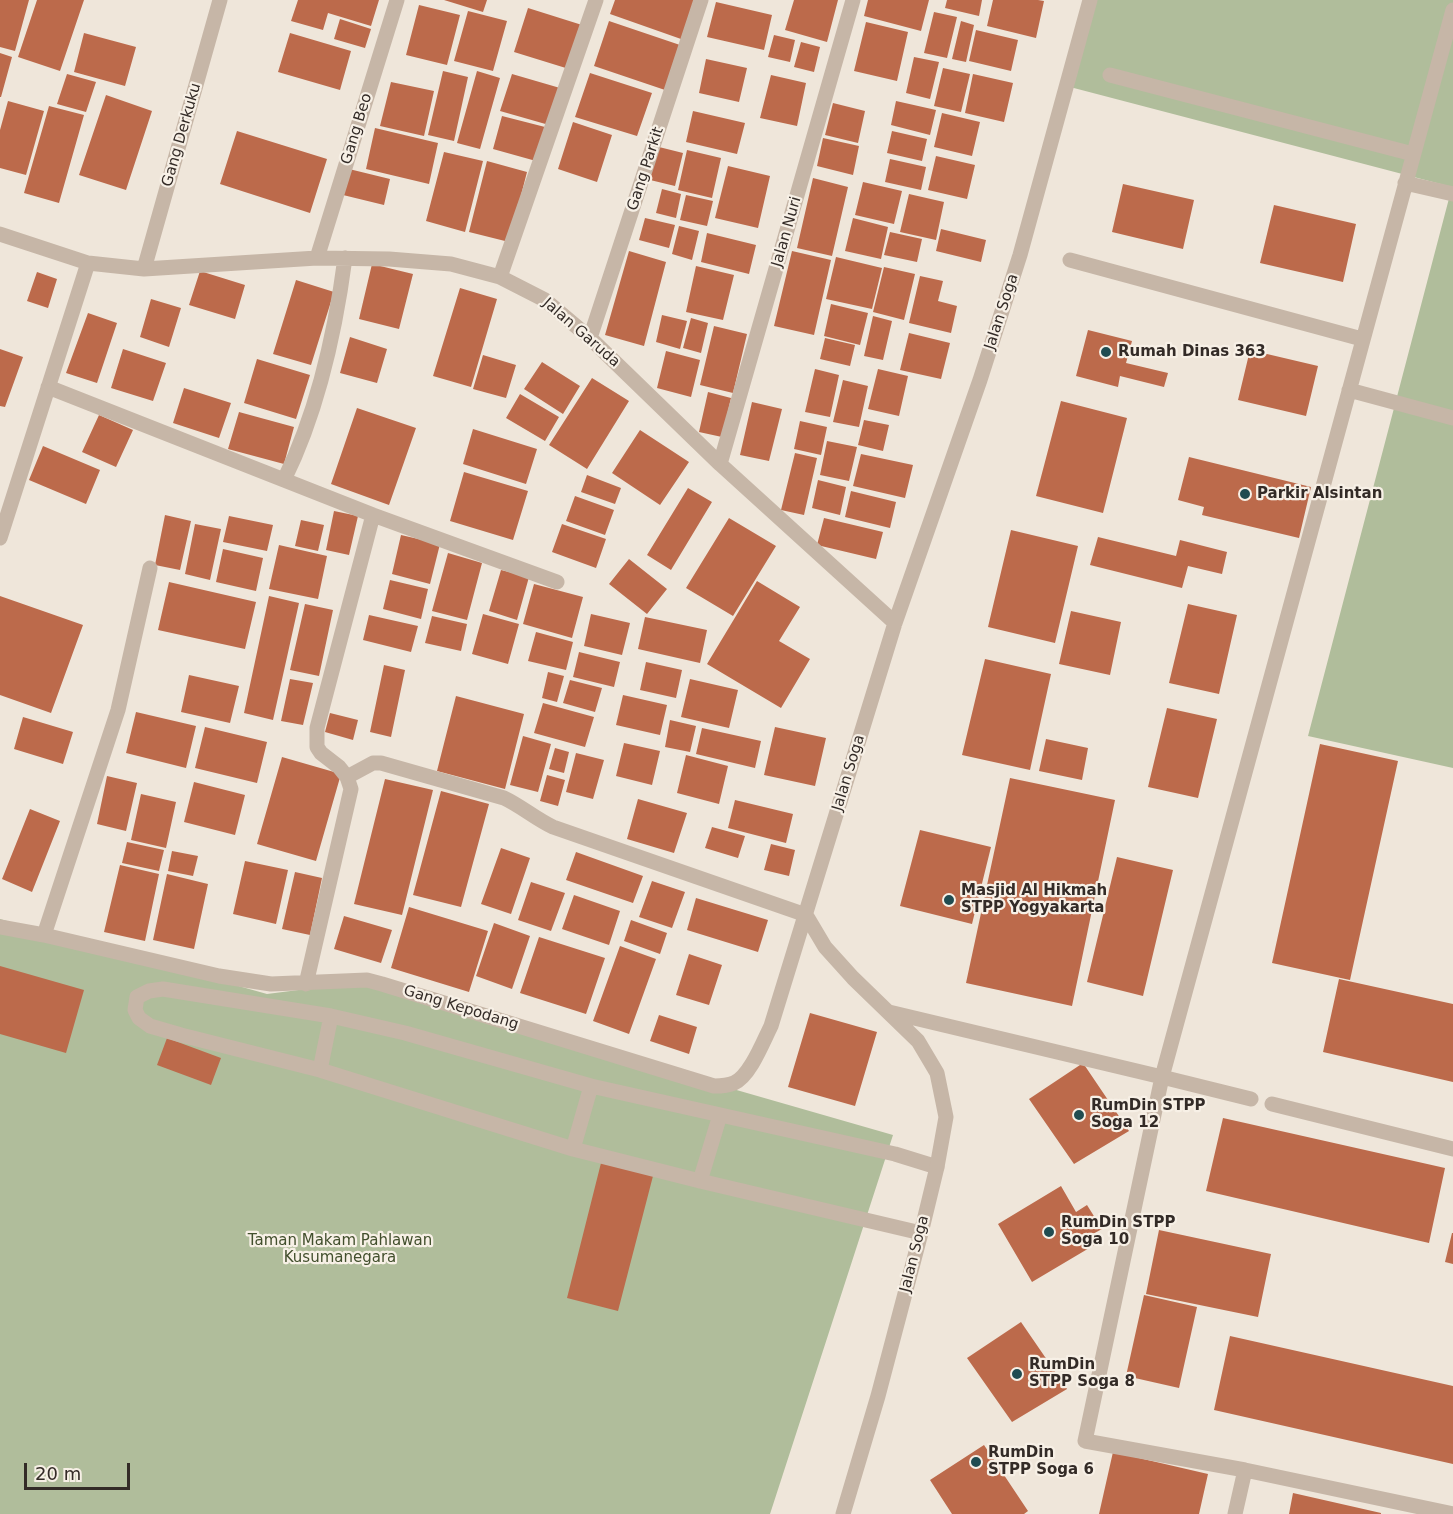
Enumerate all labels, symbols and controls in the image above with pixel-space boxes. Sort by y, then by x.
street label: Gang Derkuku [159,81,205,189]
street label: Gang Beo [338,91,376,167]
street label: Gang Parkit [624,125,668,213]
street label: Jalan Nuri [768,195,806,269]
street label: Jalan Soga [981,272,1023,352]
street label: Jalan Garuda [539,295,623,371]
place label: Rumah Dinas 363 [1118,343,1266,361]
marker: Rumah Dinas 363 [1099,345,1113,359]
place label: Parkir Alsintan [1257,485,1382,503]
marker: Parkir Alsintan [1238,487,1252,501]
street label: Jalan Soga [829,733,869,813]
place label: Masjid Al Hikmah STPP Yogyakarta [961,882,1107,917]
marker: Masjid Al Hikmah STPP Yogyakarta [942,893,956,907]
street label: Gang Kepodang [401,982,521,1034]
place label: RumDin STPP Soga 12 [1091,1097,1205,1132]
marker: RumDin STPP Soga 12 [1072,1108,1086,1122]
street label: Jalan Soga [897,1214,933,1294]
place label: RumDin STPP Soga 10 [1061,1214,1175,1249]
marker: RumDin STPP Soga 10 [1042,1225,1056,1239]
park label: Taman Makam Pahlawan Kusumanegara [248,1232,432,1267]
place label: RumDin STPP Soga 8 [1029,1356,1135,1391]
marker: RumDin STPP Soga 8 [1010,1367,1024,1381]
place label: RumDin STPP Soga 6 [988,1444,1094,1479]
scale bar [27,1451,134,1489]
marker: RumDin STPP Soga 6 [969,1455,983,1469]
text: 20 m [35,1463,81,1484]

